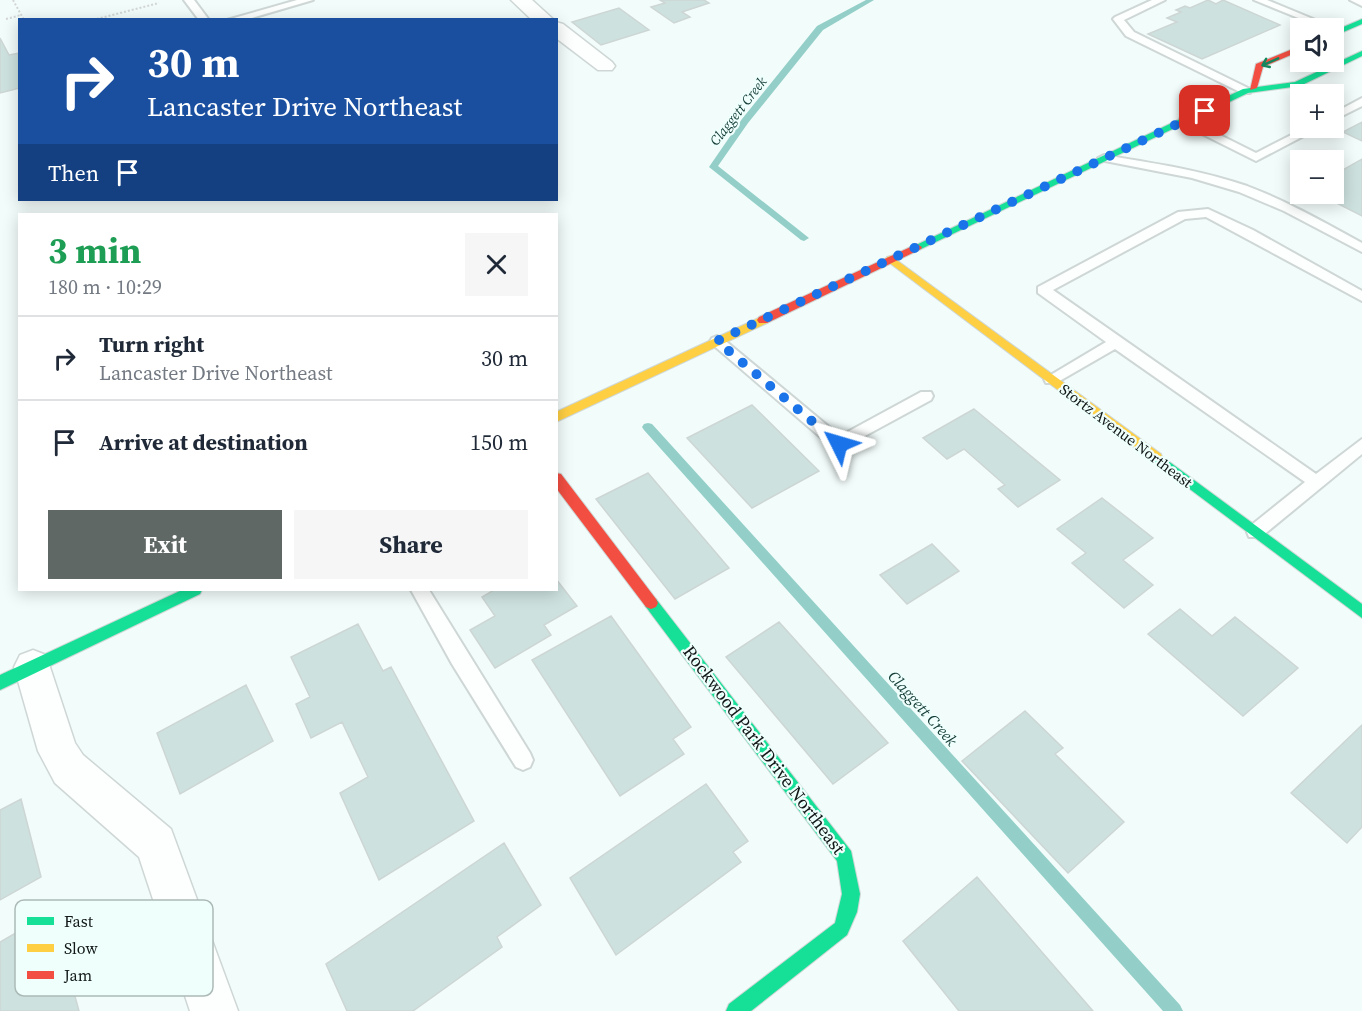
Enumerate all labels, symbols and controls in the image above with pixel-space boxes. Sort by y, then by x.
map controls [1290,18,1344,204]
button: sound [1290,18,1344,72]
text: 30 m [147,33,240,91]
icon: right [48,42,126,120]
one-way arrow [1261,57,1279,68]
water label: Claggett Creek [705,72,771,150]
button: + [1290,84,1344,138]
pin [1179,85,1230,136]
text: Lancaster Drive Northeast [147,88,462,125]
icon: arrive [1188,94,1221,127]
button: − [1290,150,1344,204]
icon: arrive [111,156,144,189]
text: Then [48,158,99,188]
text: 3 min [48,226,141,275]
button: close [465,233,528,296]
text: 180 m · 10:29 [48,273,162,301]
text: Turn right [99,329,204,359]
icon: right [48,342,81,375]
text: 30 m [481,343,528,373]
text: Lancaster Drive Northeast [99,359,333,387]
street label: Stortz Avenue Northeast [1056,379,1197,493]
position arrow [807,412,871,476]
icon: arrive [48,426,81,459]
text: Arrive at destination [99,427,308,457]
text: 150 m [470,427,528,457]
button: Exit [48,510,282,579]
button: Share [294,510,528,579]
street label: Rockwood Park Drive Northeast [678,640,851,859]
water label: Claggett Creek [883,666,963,751]
legend [15,900,213,996]
text: Fast [64,910,94,932]
text: Slow [64,937,99,959]
text: Jam [63,964,92,986]

